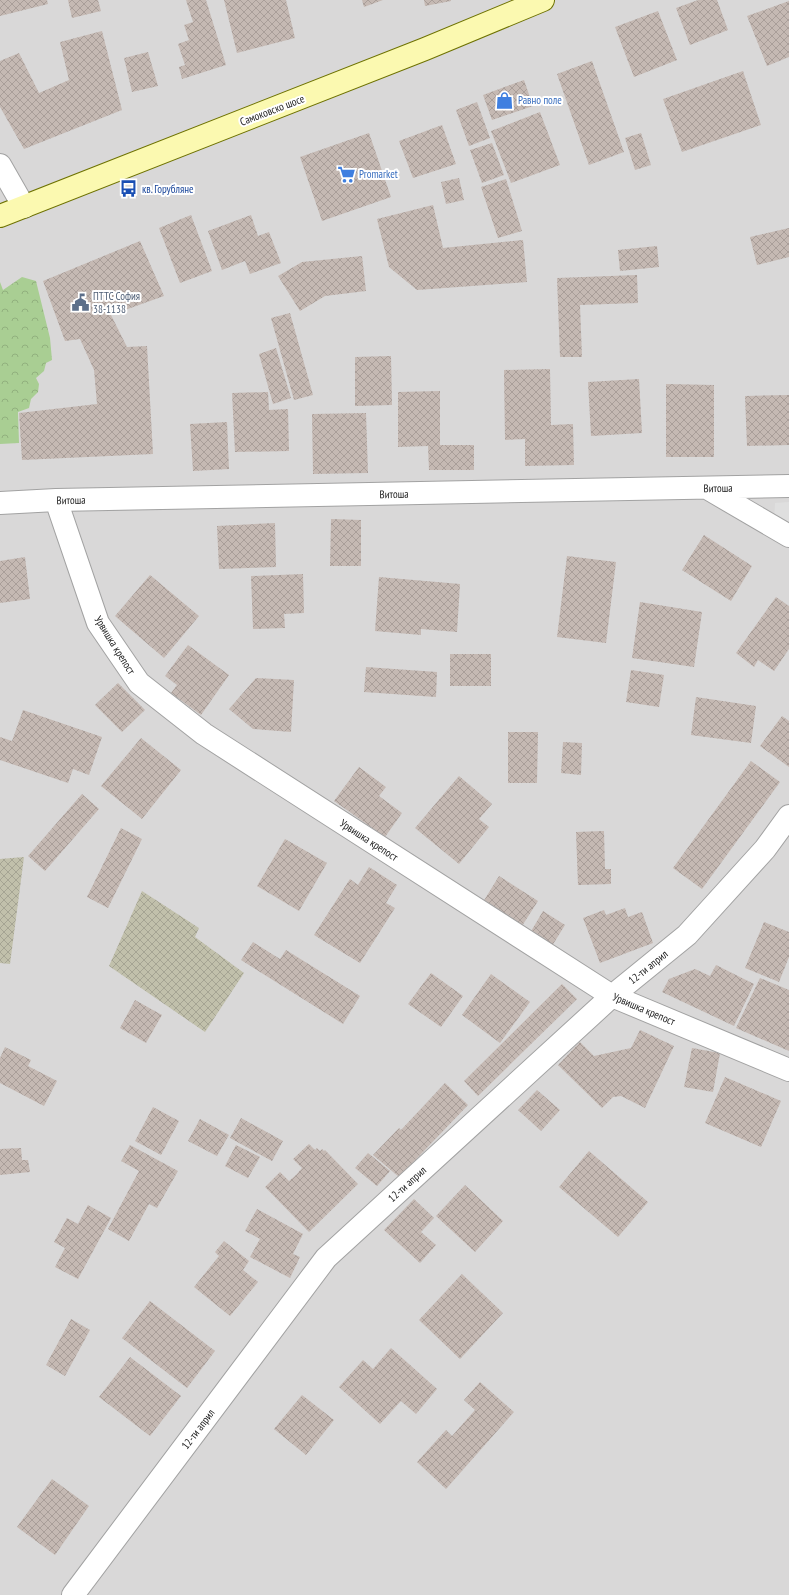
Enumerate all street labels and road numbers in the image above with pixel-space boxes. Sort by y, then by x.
street label: Самоковско шосе [238,91,307,129]
street label: Витоша [703,481,733,495]
street label: Витоша [379,487,409,501]
street label: Витоша [56,493,86,507]
street label: Урвишка крепост [91,613,139,677]
street label: Урвишка крепост [337,816,401,864]
street label: 12-ти април [625,947,671,987]
street label: Урвишка крепост [611,990,678,1029]
street label: 12-ти април [385,1163,429,1205]
street label: 12-ти април [178,1406,218,1452]

